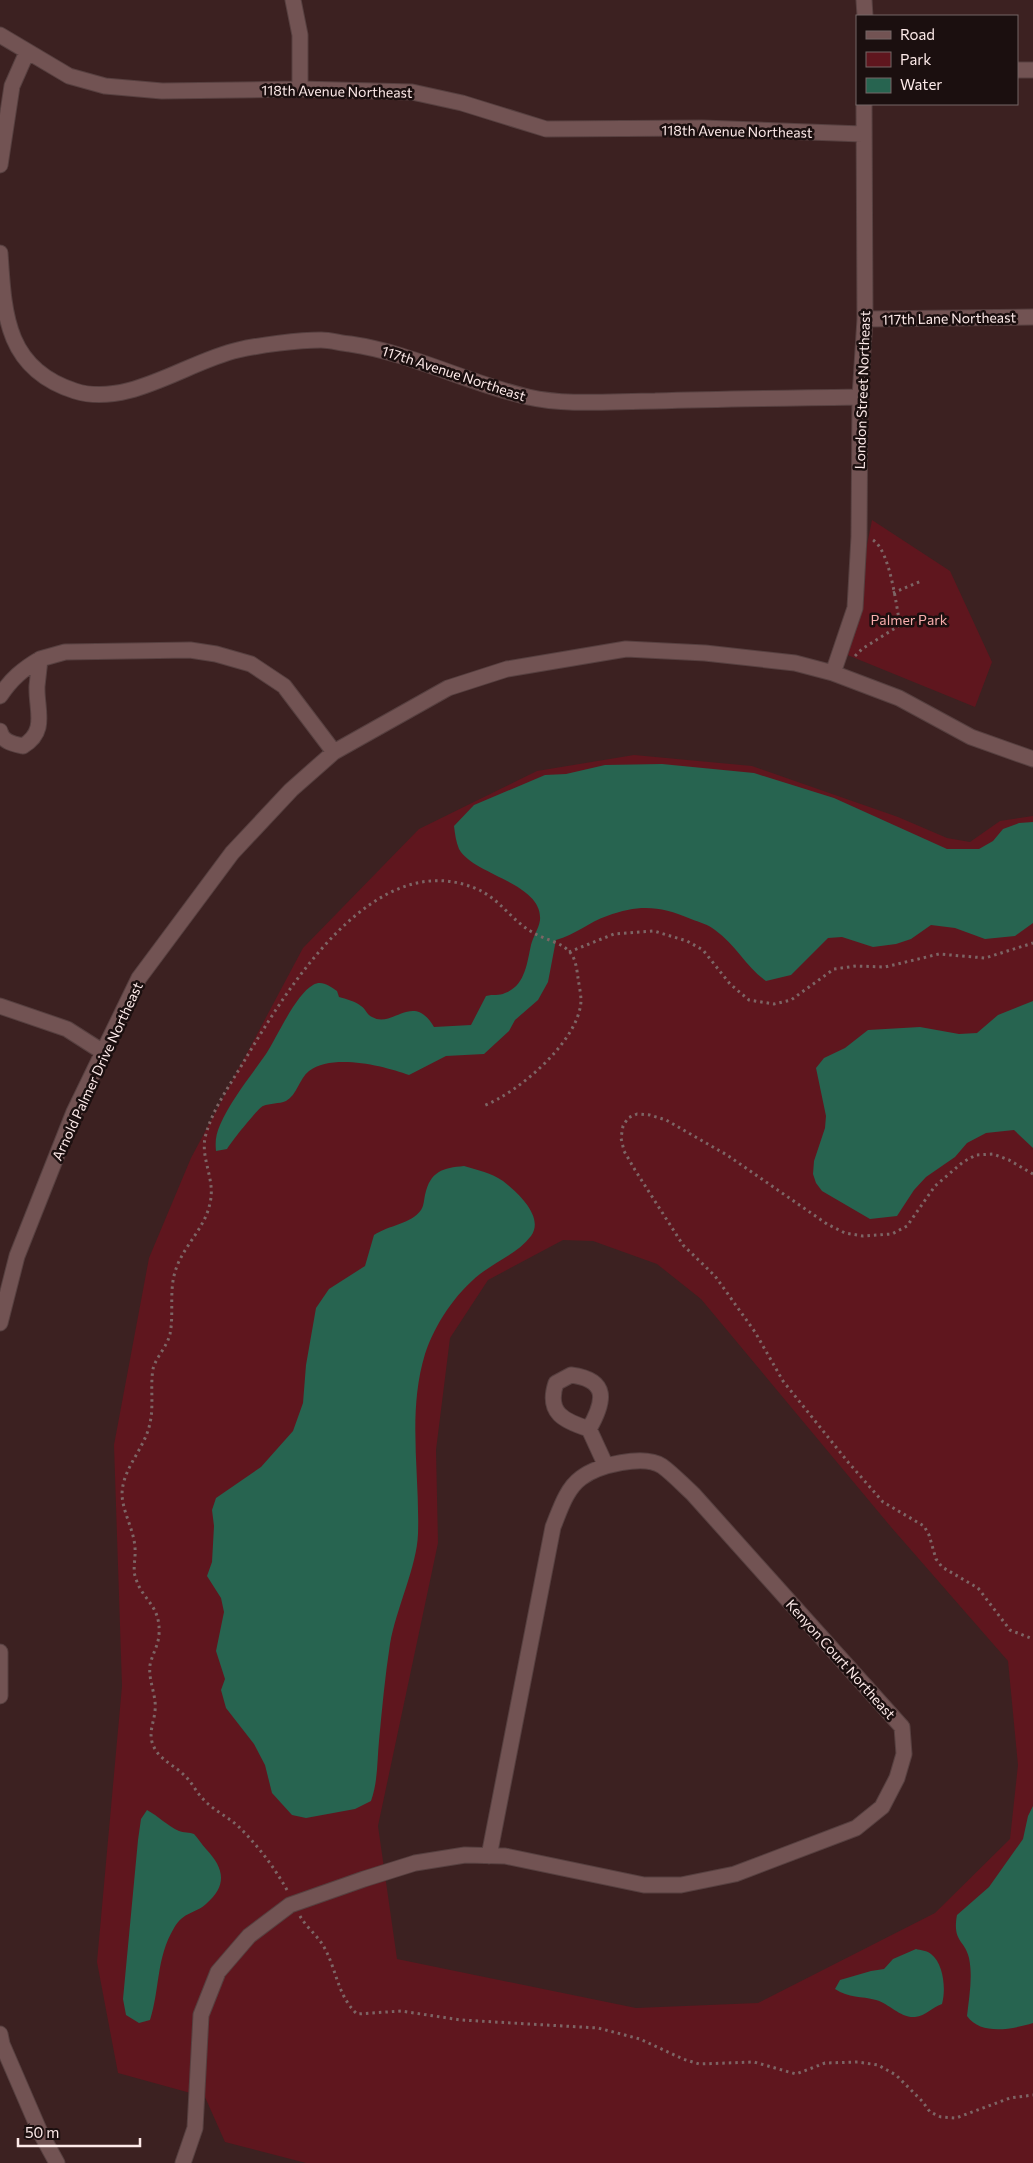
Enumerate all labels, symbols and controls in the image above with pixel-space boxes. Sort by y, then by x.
legend [856,15,1018,105]
text: Road [900,25,935,43]
text: Park [900,50,931,68]
text: Water [900,75,942,93]
street label: 118th Avenue Northeast [261,81,413,101]
street label: 118th Avenue Northeast [661,121,813,141]
street label: 117th Lane Northeast [882,308,1017,328]
street label: London Street Northeast [851,310,873,470]
street label: 117th Avenue Northeast [380,342,528,404]
park label: Palmer Park [871,611,948,628]
street label: Arnold Palmer Drive Northeast [48,979,146,1163]
street label: Kenyon Court Northeast [783,1596,899,1722]
scale bar [18,2116,140,2148]
text: 50 m [25,2123,59,2141]

